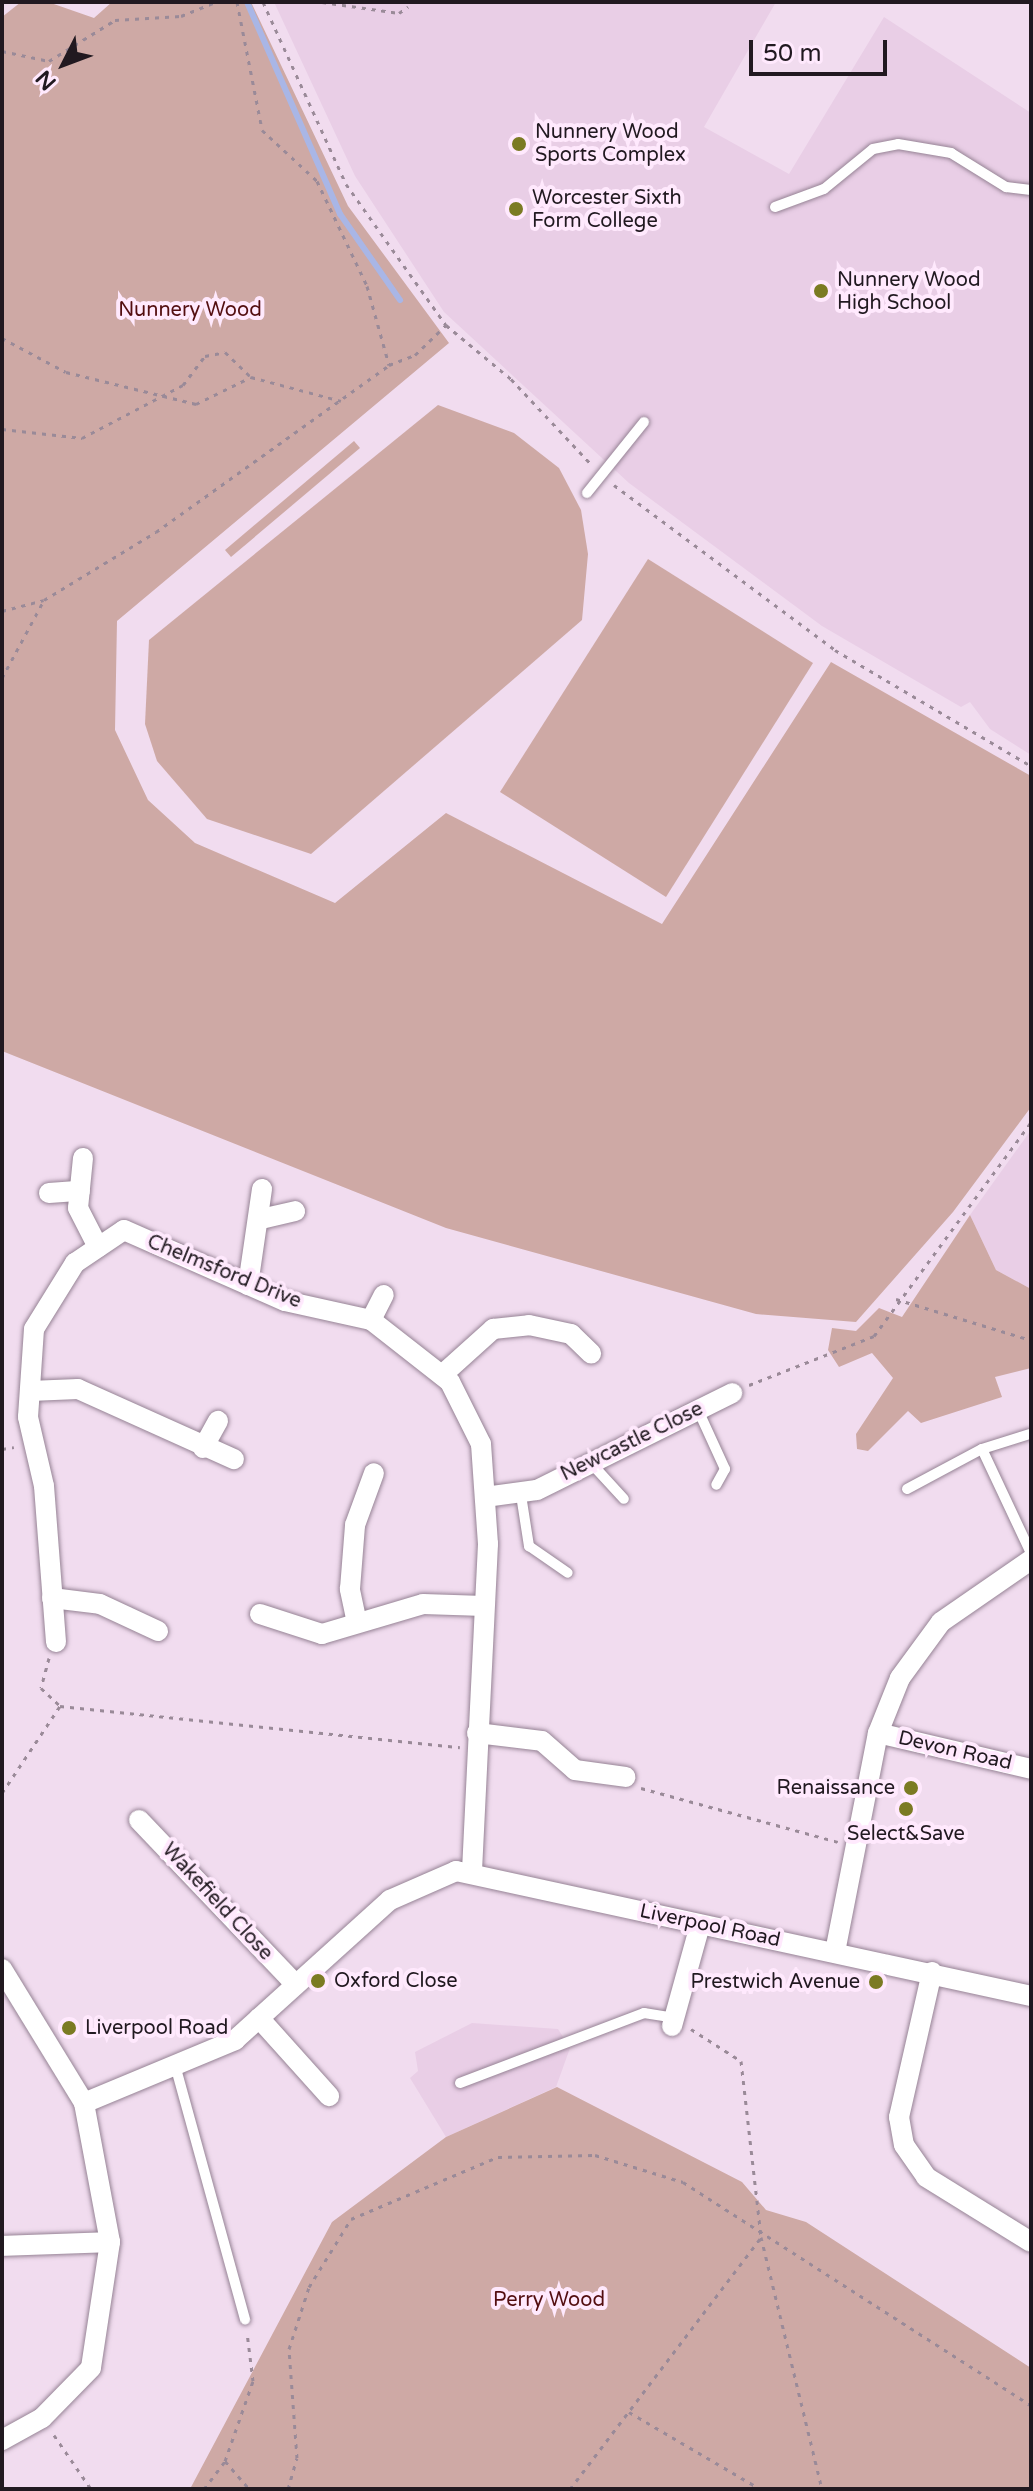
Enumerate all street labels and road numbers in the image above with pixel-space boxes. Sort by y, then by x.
street label: Chelmsford Drive [143,1230,305,1314]
street label: Newcastle Close [557,1397,707,1487]
street label: Devon Road [896,1726,1014,1776]
street label: Wakefield Close [157,1838,277,1966]
street label: Liverpool Road [637,1899,783,1953]

